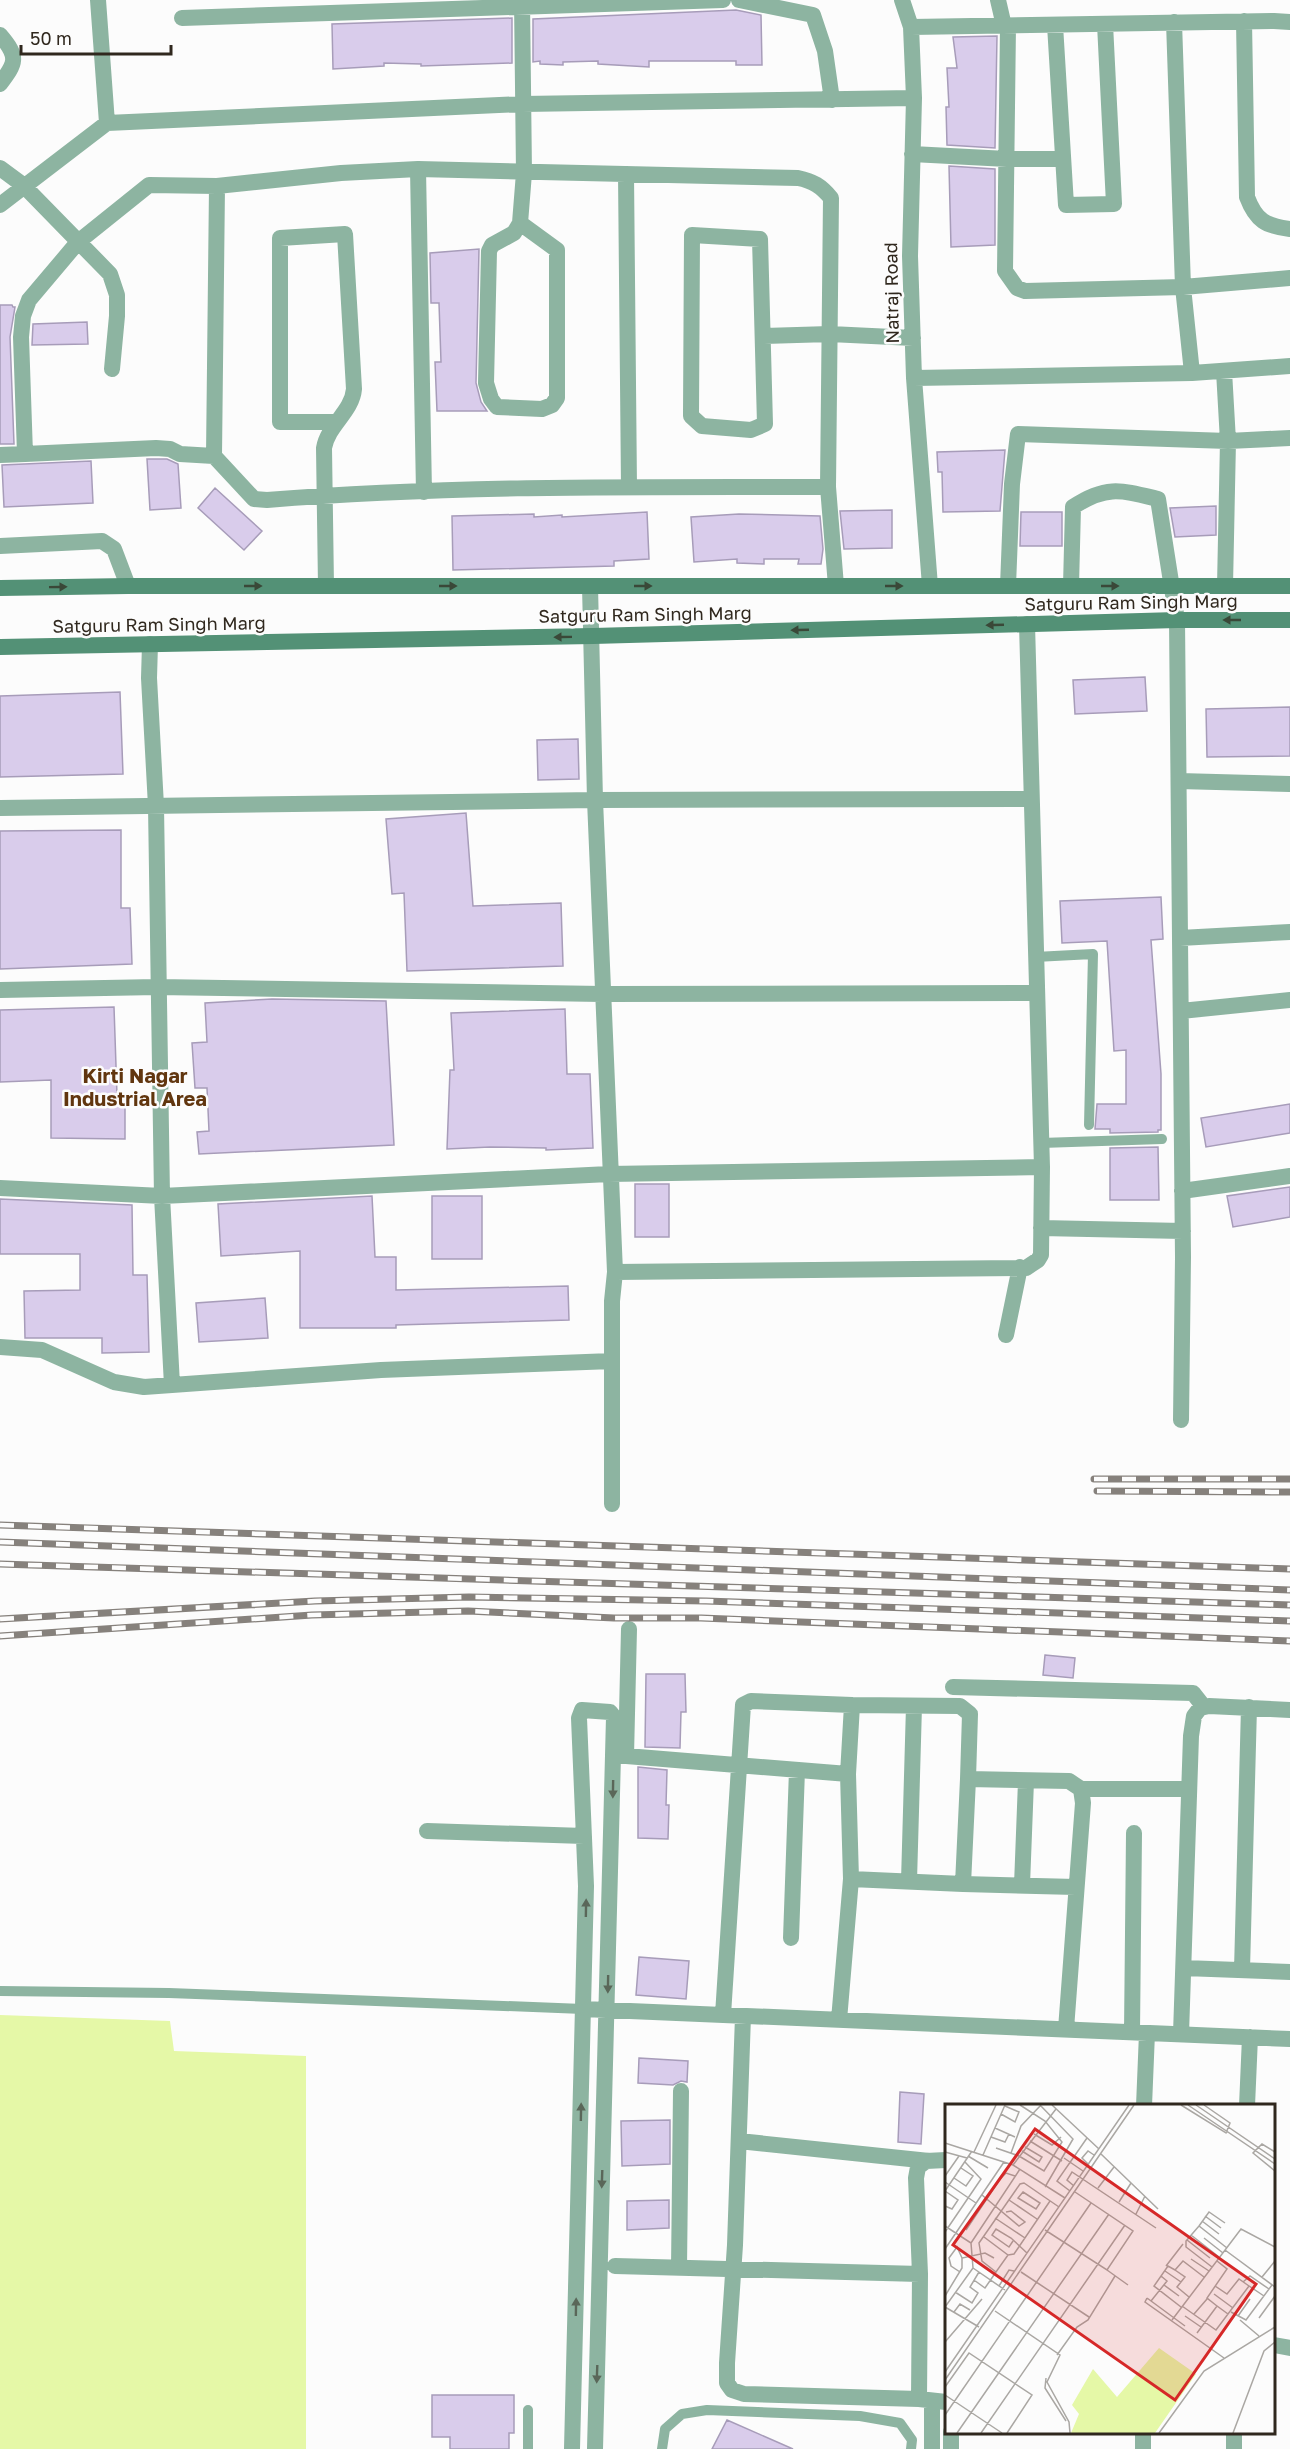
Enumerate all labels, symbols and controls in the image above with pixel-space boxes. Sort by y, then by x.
scale bar [21,18,171,56]
text: 50 m [30,27,72,49]
street label: Natraj Road [879,242,903,344]
one-way arrow [244,581,263,591]
one-way arrow [439,581,458,591]
one-way arrow [634,581,653,591]
one-way arrow [885,581,904,591]
one-way arrow [1101,581,1120,591]
one-way arrow [49,582,68,592]
street label: Satguru Ram Singh Marg [1024,589,1238,615]
street label: Satguru Ram Singh Marg [538,601,752,627]
street label: Satguru Ram Singh Marg [52,611,266,637]
one-way arrow [1222,615,1241,625]
one-way arrow [985,620,1004,630]
one-way arrow [790,626,809,635]
one-way arrow [553,632,572,641]
district label: Kirti Nagar Industrial Area [63,1063,207,1110]
one-way arrow [608,1780,617,1799]
one-way arrow [581,1899,590,1918]
one-way arrow [603,1975,613,1994]
one-way arrow [576,2102,585,2121]
inset map [945,2104,1275,2434]
one-way arrow [598,2170,607,2189]
one-way arrow [571,2297,581,2316]
one-way arrow [592,2364,601,2383]

